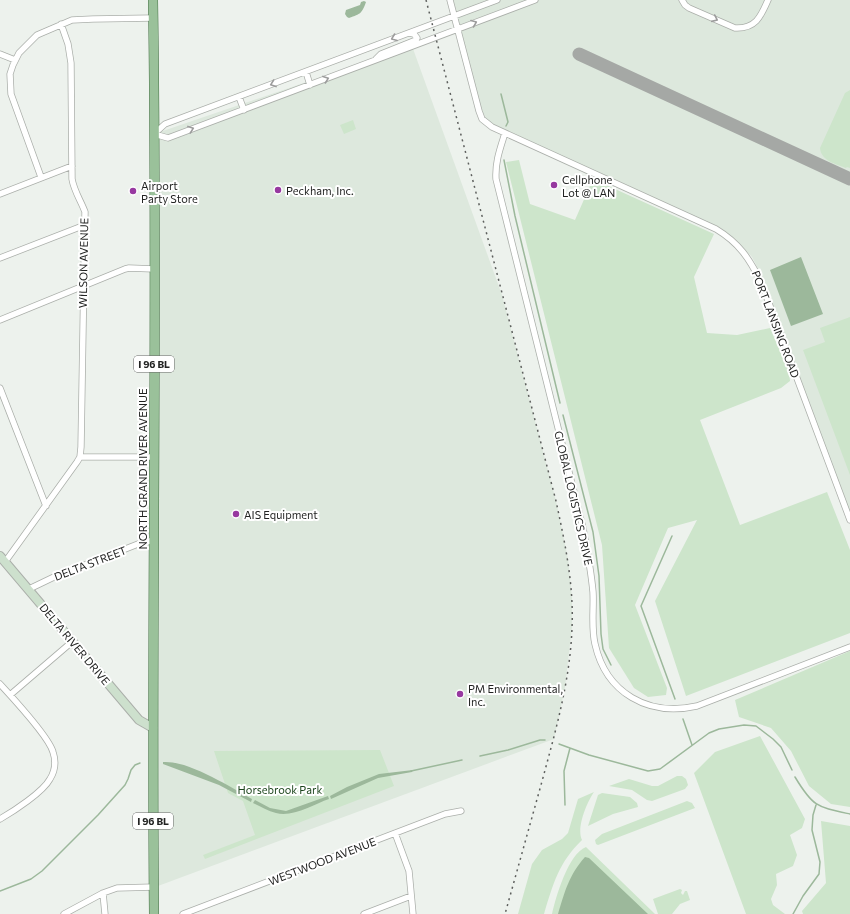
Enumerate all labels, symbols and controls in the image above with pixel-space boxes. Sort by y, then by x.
one-way arrow [710,14,718,22]
one-way arrow [470,20,477,28]
one-way arrow [391,34,398,42]
one-way arrow [322,75,329,84]
one-way arrow [269,79,276,88]
one-way arrow [187,126,194,134]
place label: Cellphone Lot @ LAN [562,173,615,199]
place label: Airport Party Store [141,179,198,205]
marker: Cellphone Lot @ LAN [549,180,559,190]
place label: Peckham, Inc. [286,184,354,197]
marker: Peckham, Inc. [273,185,283,195]
marker: Airport Party Store [128,186,138,196]
street label: WILSON AVENUE [76,218,90,308]
street label: PORT LANSING ROAD [750,268,802,380]
road number: I 96 BL [134,356,174,372]
street label: NORTH GRAND RIVER AVENUE [136,388,149,550]
street label: GLOBAL LOGISTICS DRIVE [552,430,596,566]
place label: AIS Equipment [244,508,318,521]
marker: AIS Equipment [231,509,241,519]
street label: DELTA STREET [52,543,128,583]
street label: DELTA RIVER DRIVE [37,601,113,687]
place label: PM Environmental, Inc. [468,682,563,708]
marker: PM Environmental, Inc. [455,689,465,699]
park label: Horsebrook Park [238,783,322,796]
road number: I 96 BL [133,813,173,829]
street label: WESTWOOD AVENUE [266,835,378,887]

